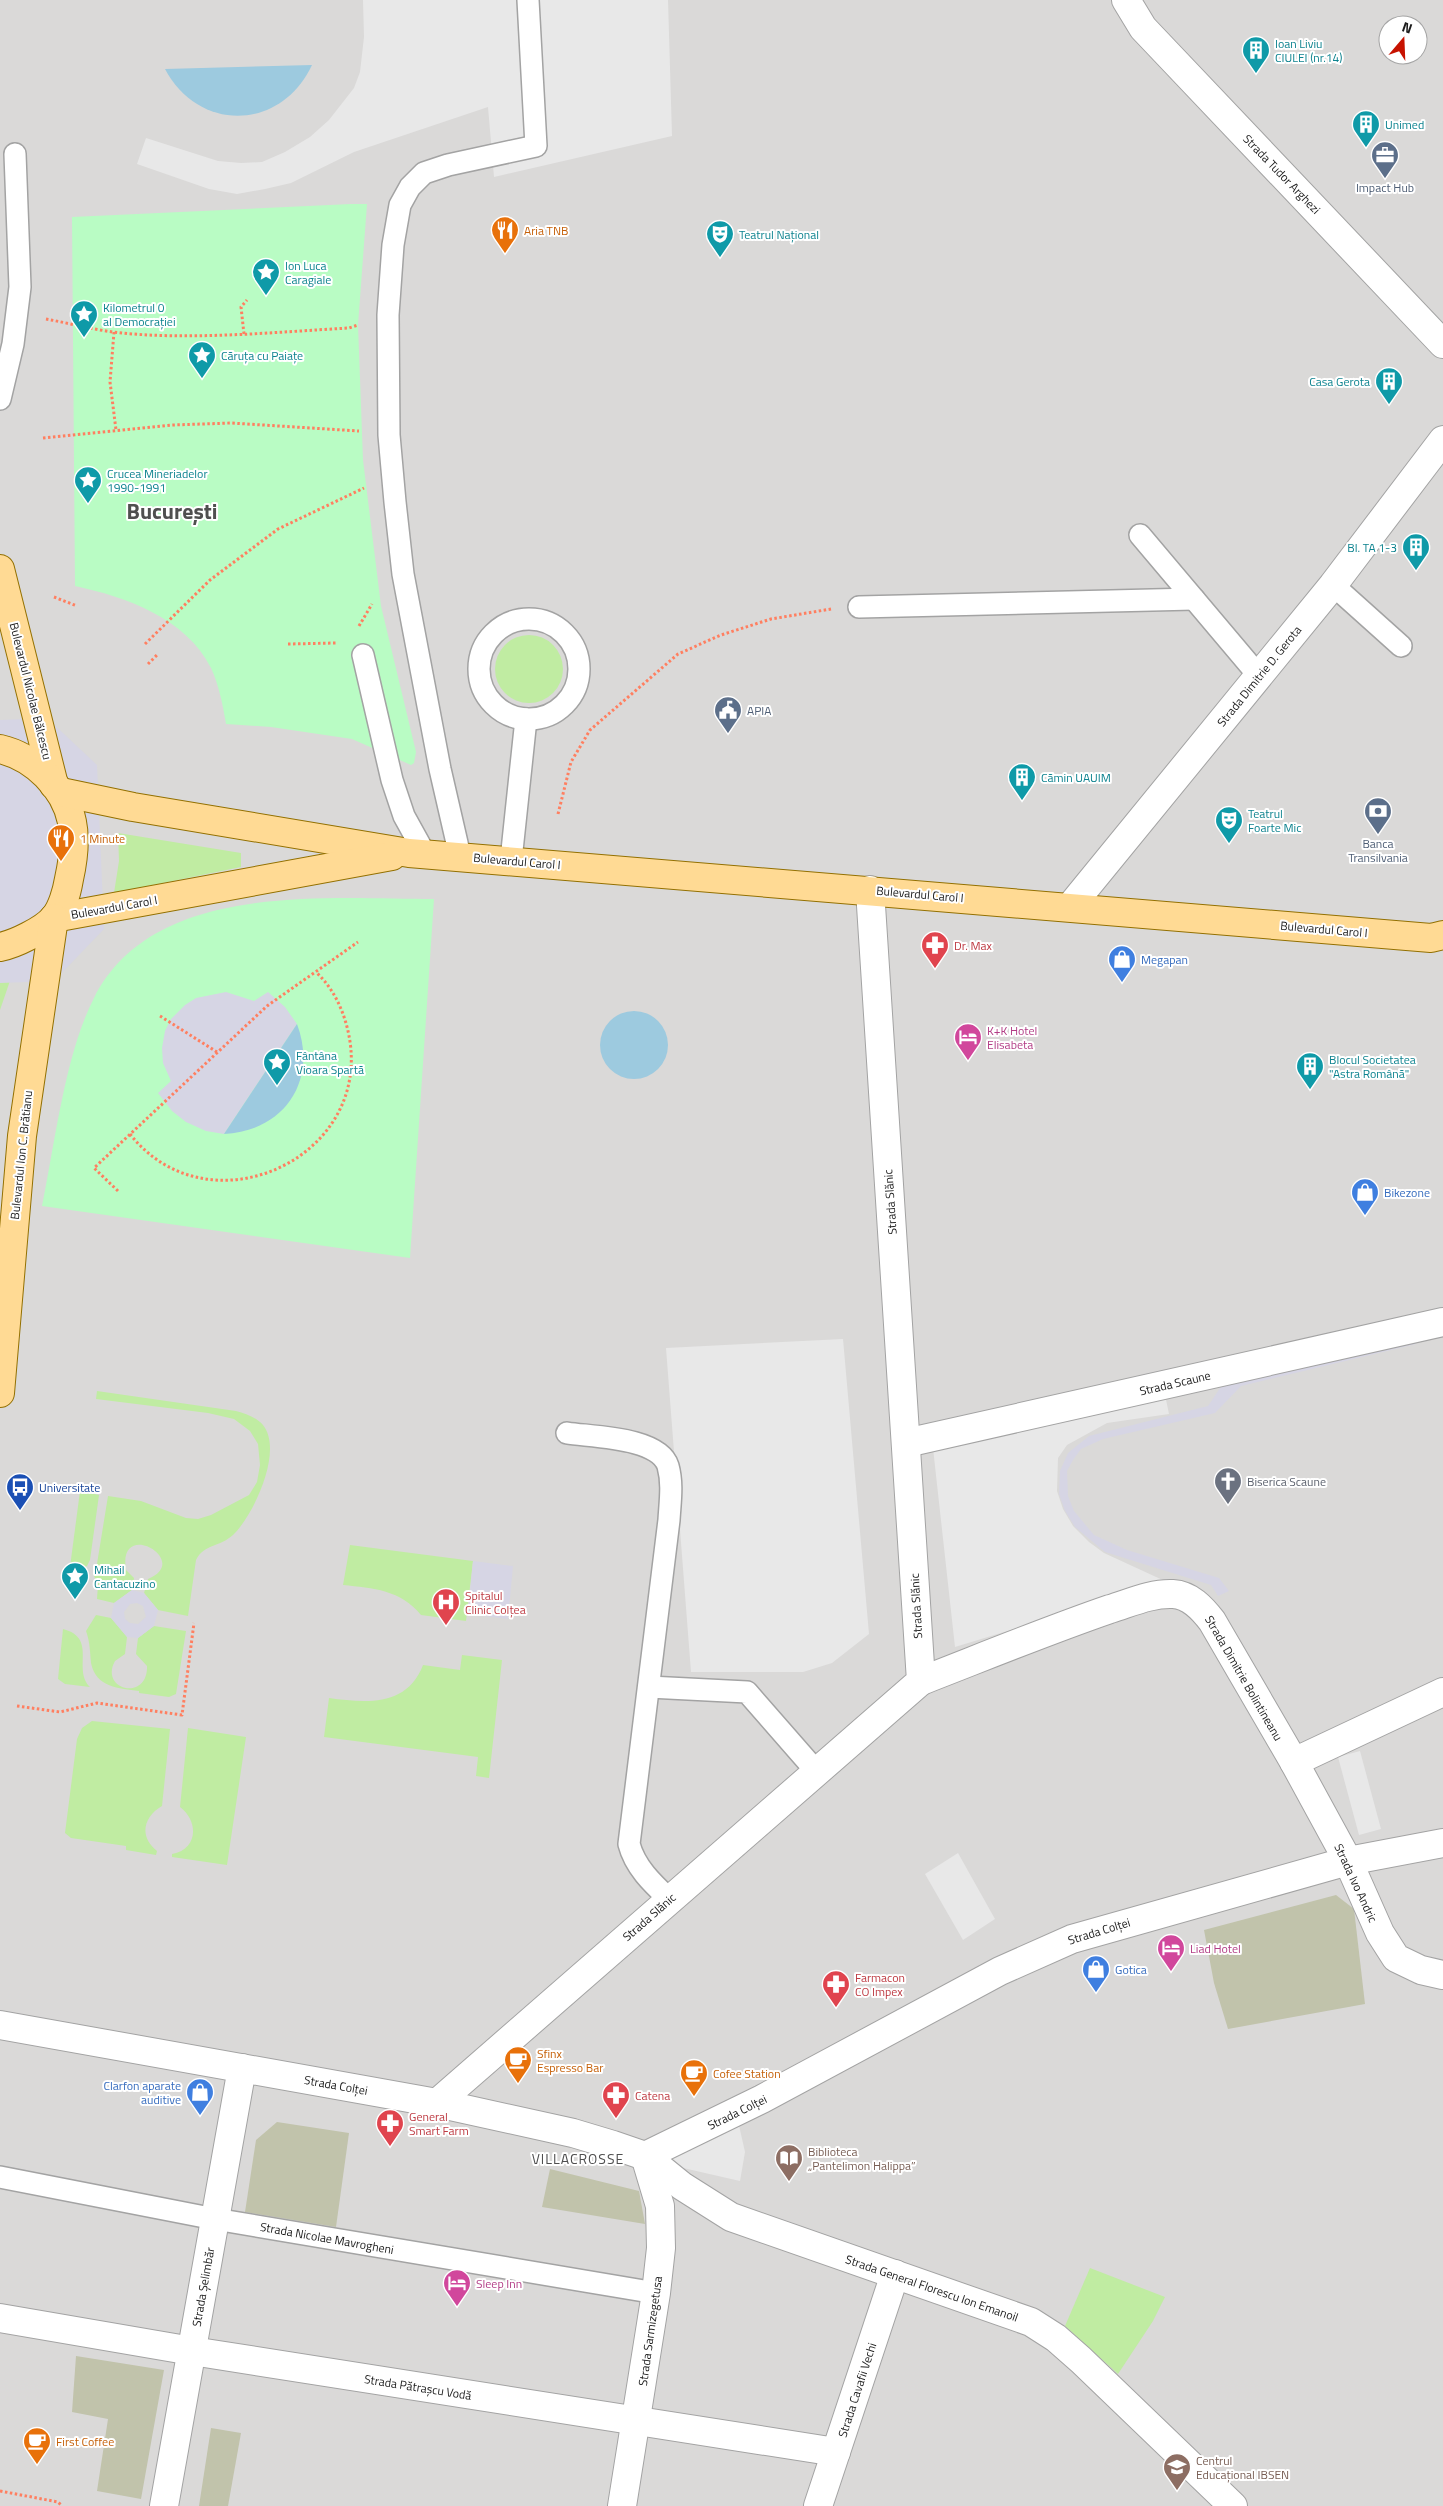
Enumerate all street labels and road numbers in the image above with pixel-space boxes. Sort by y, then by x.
street label: Strada Tudor Arghezi [1239,130,1325,218]
street label: Bulevardul Nicolae Bălcescu [5,620,57,762]
street label: Strada Dimitrie D. Gerota [1212,621,1306,731]
street label: Bulevardul Carol I [473,848,561,874]
street label: Bulevardul Carol I [876,881,964,907]
street label: Bulevardul Carol I [69,890,159,924]
street label: Bulevardul Carol I [1280,916,1368,942]
street label: Bulevardul Ion C. Brătianu [5,1090,37,1220]
street label: Strada Slănic [878,1169,902,1235]
street label: Strada Scaune [1138,1366,1212,1400]
street label: Strada Slănic [905,1573,927,1639]
street label: Strada Dimitrie Bolintineanu [1200,1612,1288,1744]
street label: Strada Ivo Andric [1329,1840,1383,1926]
street label: Strada Slănic [618,1888,680,1946]
street label: Strada Colței [1066,1913,1132,1949]
street label: Strada Colței [303,2070,369,2100]
street label: Strada Colței [704,2089,770,2135]
street label: Strada Nicolae Mavrogheni [259,2217,395,2259]
street label: Strada Șelimbăr [187,2246,219,2328]
street label: Strada General Florescu Ion Emanoil [843,2249,1021,2327]
street label: Strada Sarmizegetusa [633,2275,667,2387]
street label: Strada Cavafii Vechi [833,2340,881,2440]
street label: Strada Pătrașcu Vodă [363,2369,473,2405]

